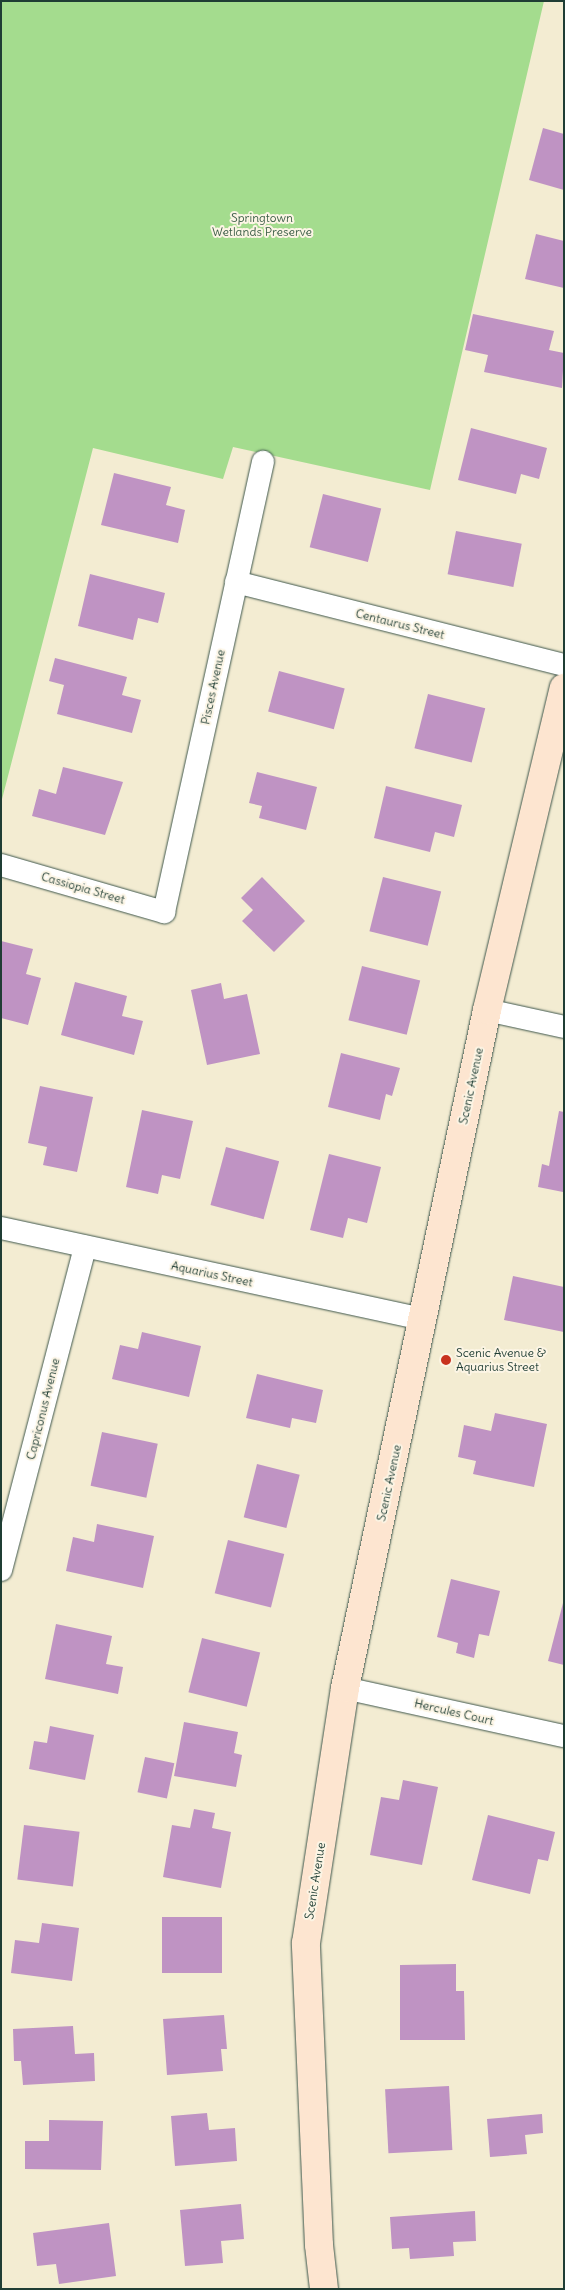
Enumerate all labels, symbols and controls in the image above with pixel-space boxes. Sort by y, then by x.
park label: Springtown Wetlands Preserve [212,211,312,239]
street label: Centaurus Street [354,606,446,642]
street label: Pisces Avenue [198,648,228,726]
street label: Cassiopia Street [40,869,126,907]
street label: Scenic Avenue [456,1046,486,1126]
street label: Aquarius Street [170,1258,254,1290]
place label: Scenic Avenue & Aquarius Street [456,1346,546,1374]
marker: Scenic Avenue & Aquarius Street [440,1354,452,1366]
street label: Capriconus Avenue [23,1357,63,1461]
street label: Scenic Avenue [374,1443,404,1523]
street label: Hercules Court [413,1696,495,1728]
street label: Scenic Avenue [302,1841,328,1921]

